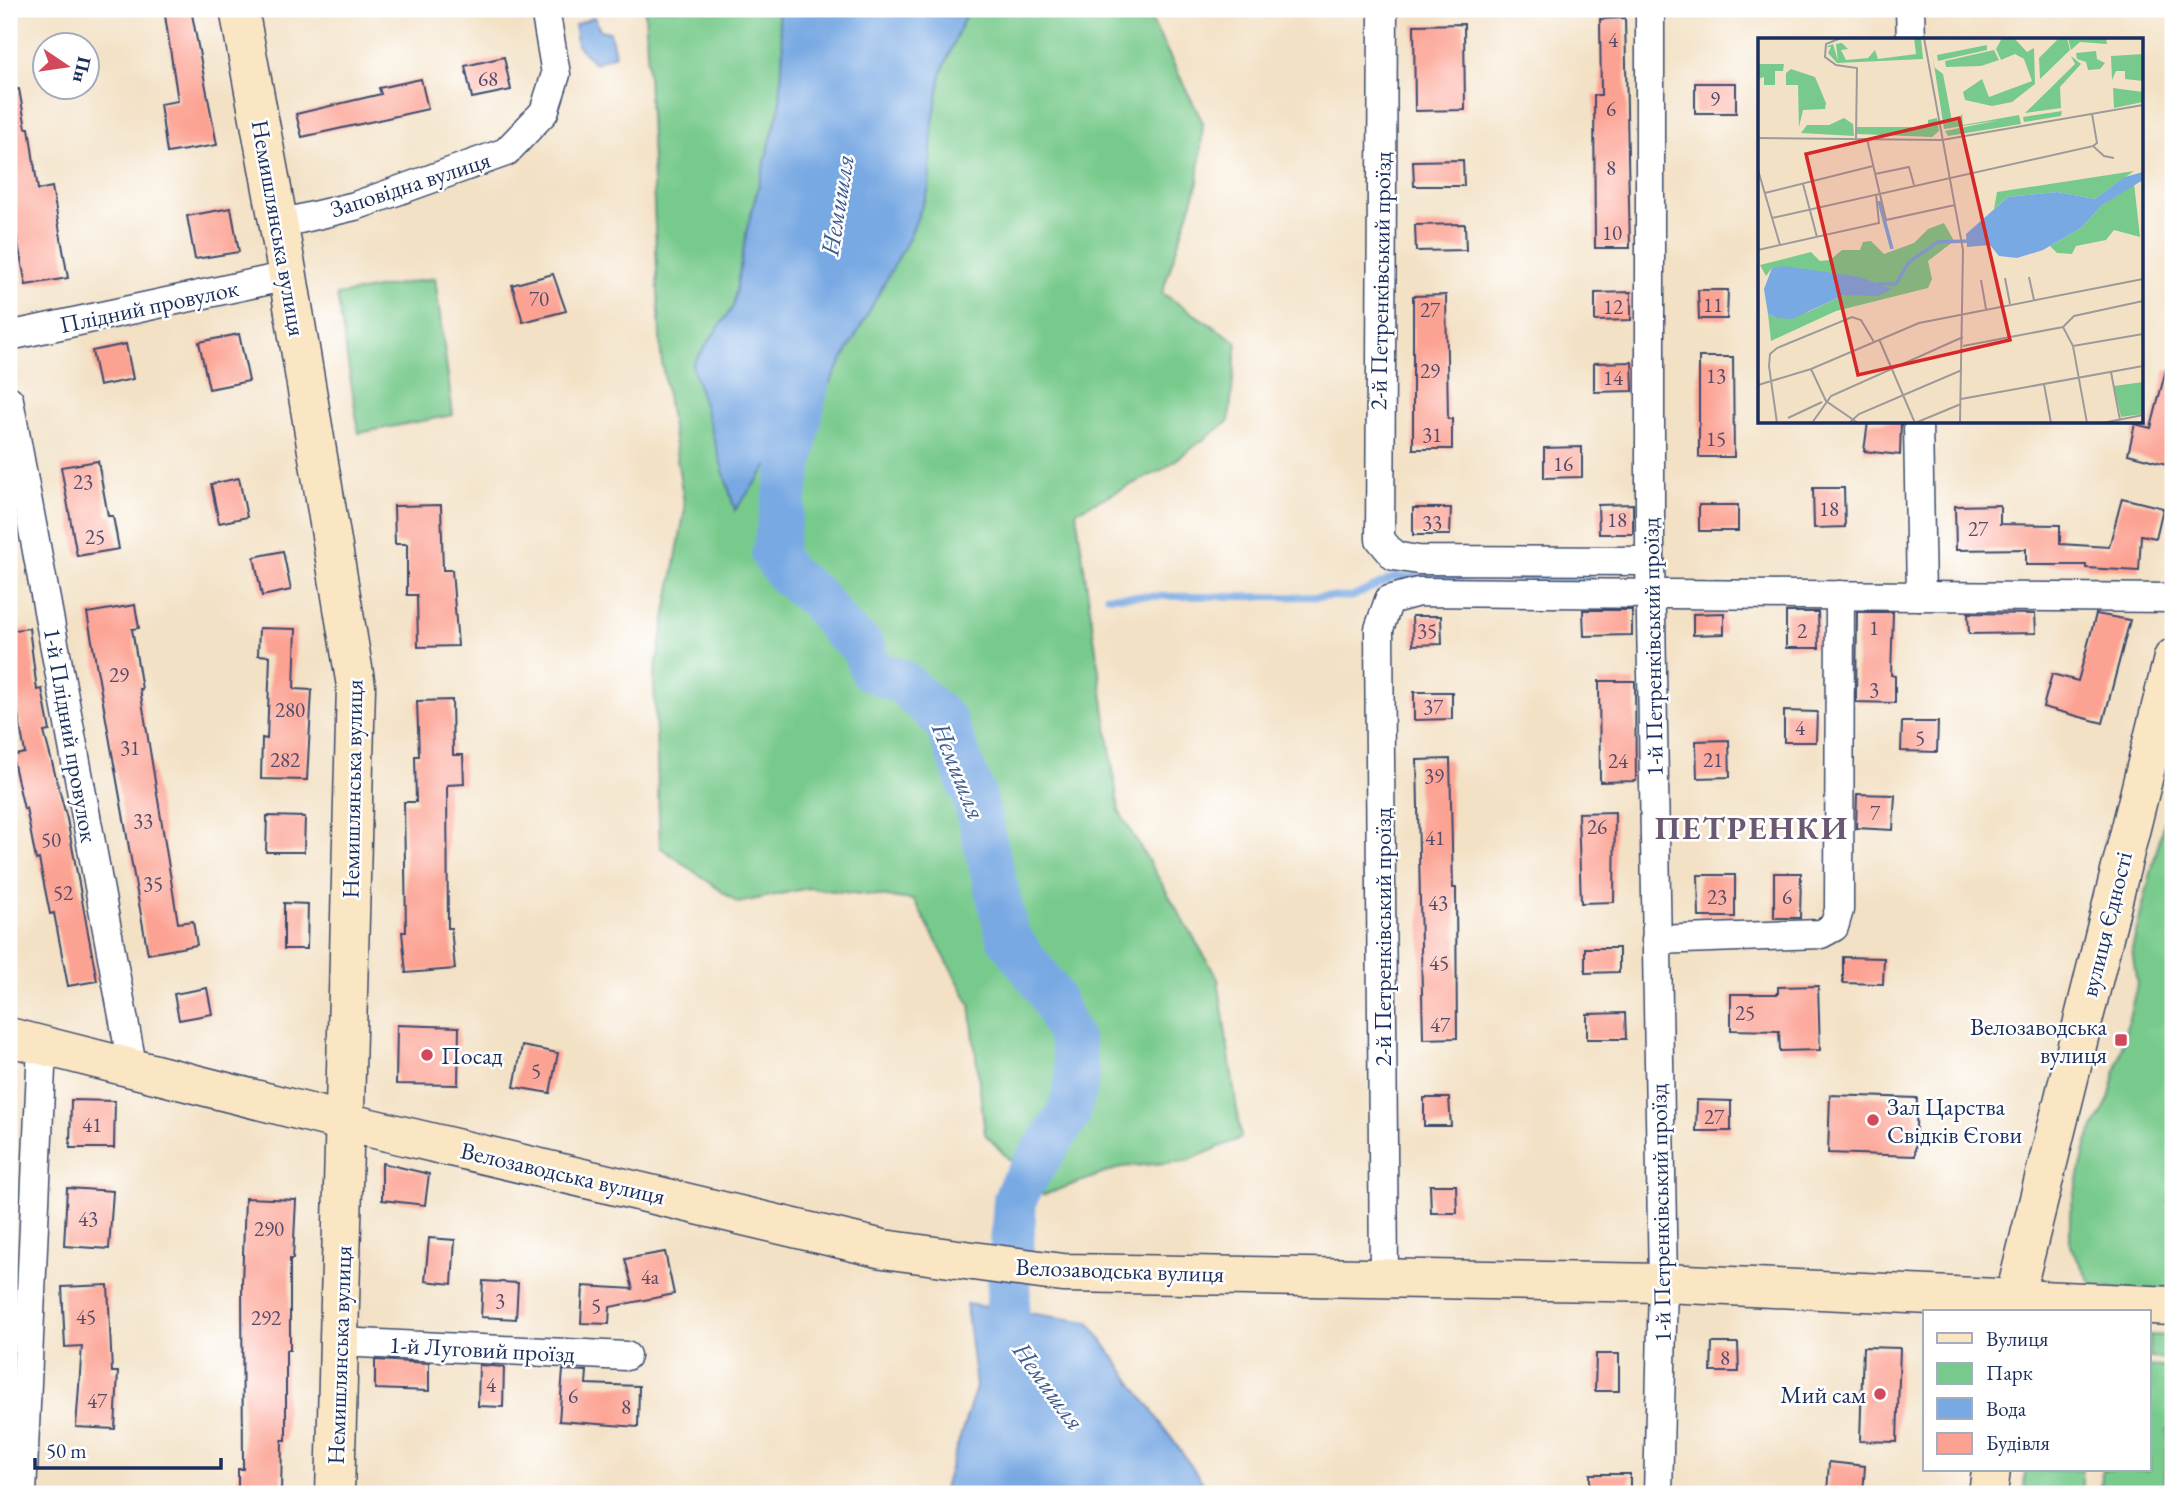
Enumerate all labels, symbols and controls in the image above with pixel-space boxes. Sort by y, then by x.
house number: 4 [1608,26,1619,53]
north arrow [32,32,102,102]
inset map [1758,38,2144,424]
text: Пн [67,54,97,85]
house number: 68 [478,65,498,92]
house number: 9 [1710,85,1720,112]
house number: 6 [1606,95,1616,122]
street label: Немишлянська вулиця [245,117,313,339]
street label: Заповідна вулиця [326,143,494,224]
street label: 2-й Петренківський проїзд [1362,151,1398,411]
water label: Немишля [812,152,862,259]
house number: 8 [1606,154,1616,181]
house number: 10 [1602,219,1622,246]
street label: Плідний провулок [57,272,242,340]
house number: 70 [529,285,549,312]
house number: 11 [1703,291,1723,318]
house number: 12 [1603,293,1623,320]
house number: 27 [1420,296,1441,323]
house number: 29 [1420,357,1440,384]
house number: 13 [1706,362,1726,389]
house number: 14 [1603,364,1624,391]
house number: 31 [1422,421,1442,448]
house number: 15 [1706,425,1726,452]
house number: 16 [1553,450,1573,477]
house number: 23 [73,468,93,495]
house number: 18 [1819,495,1839,522]
house number: 18 [1607,506,1627,533]
house number: 33 [1422,509,1442,536]
house number: 27 [1968,515,1989,542]
street label: 1-й Петренківський проїзд [1634,517,1670,777]
house number: 25 [85,523,105,550]
house number: 1 [1869,614,1879,641]
house number: 35 [1417,617,1437,644]
house number: 2 [1797,617,1807,644]
street label: 1-й Плідний провулок [37,625,105,845]
house number: 29 [109,661,129,688]
house number: 3 [1869,676,1879,703]
street label: Немишлянська вулиця [335,679,369,899]
house number: 37 [1423,693,1444,720]
house number: 280 [275,696,305,723]
house number: 4 [1795,714,1806,741]
water label: Немишля [924,717,994,825]
house number: 5 [1915,724,1925,751]
house number: 31 [120,734,140,761]
house number: 282 [270,746,300,773]
house number: 21 [1703,746,1723,773]
house number: 24 [1608,747,1629,774]
house number: 39 [1424,762,1444,789]
house number: 7 [1870,799,1881,826]
house number: 33 [133,807,153,834]
street label: 2-й Петренківський проїзд [1367,807,1398,1066]
district label: ПЕТРЕНКИ [1655,807,1849,849]
house number: 26 [1587,813,1607,840]
house number: 41 [1425,824,1445,851]
house number: 50 [41,826,61,853]
street label: вулиця Єдності [2073,848,2139,1000]
house number: 35 [143,870,163,897]
house number: 52 [53,879,73,906]
house number: 23 [1707,883,1727,910]
house number: 6 [1782,883,1792,910]
house number: 43 [1428,889,1448,916]
house number: 45 [1429,949,1449,976]
house number: 25 [1735,999,1755,1026]
house number: 47 [1430,1011,1451,1038]
place label: Велозаводська вулиця [1970,1011,2107,1070]
marker: Велозаводська вулиця [2113,1032,2129,1048]
place label: Посад [441,1040,503,1071]
marker: Посад [419,1047,435,1063]
house number: 5 [531,1057,541,1084]
street label: 1-й Петренківський проїзд [1642,1083,1678,1343]
place label: Зал Царства Свідків Єгови [1887,1091,2023,1150]
house number: 27 [1704,1103,1725,1130]
house number: 41 [82,1111,102,1138]
marker: Зал Царства Свідків Єгови [1865,1112,1881,1128]
street label: Велозаводська вулиця [458,1134,669,1212]
house number: 43 [78,1205,98,1232]
house number: 290 [254,1215,284,1242]
street label: Немишлянська вулиця [320,1245,358,1465]
street label: Велозаводська вулиця [1015,1251,1225,1289]
house number: 4а [641,1263,660,1290]
house number: 3 [495,1287,505,1314]
house number: 5 [591,1292,601,1319]
house number: 45 [76,1303,96,1330]
house number: 292 [251,1304,281,1331]
legend [1923,1310,2150,1472]
text: Вулиця [1986,1325,2048,1352]
street label: 1-й Луговий проїзд [388,1329,576,1369]
water label: Немишля [1005,1334,1093,1437]
house number: 8 [1720,1344,1730,1371]
text: Парк [1986,1359,2033,1386]
house number: 4 [486,1371,497,1398]
place label: Мий сам [1780,1379,1866,1410]
house number: 6 [568,1382,578,1409]
marker: Мий сам [1872,1386,1888,1402]
house number: 47 [87,1387,108,1414]
house number: 8 [621,1393,631,1420]
text: Вода [1986,1395,2027,1422]
scale bar [35,1426,220,1470]
text: Будівля [1986,1429,2050,1456]
text: 50 m [46,1437,87,1464]

